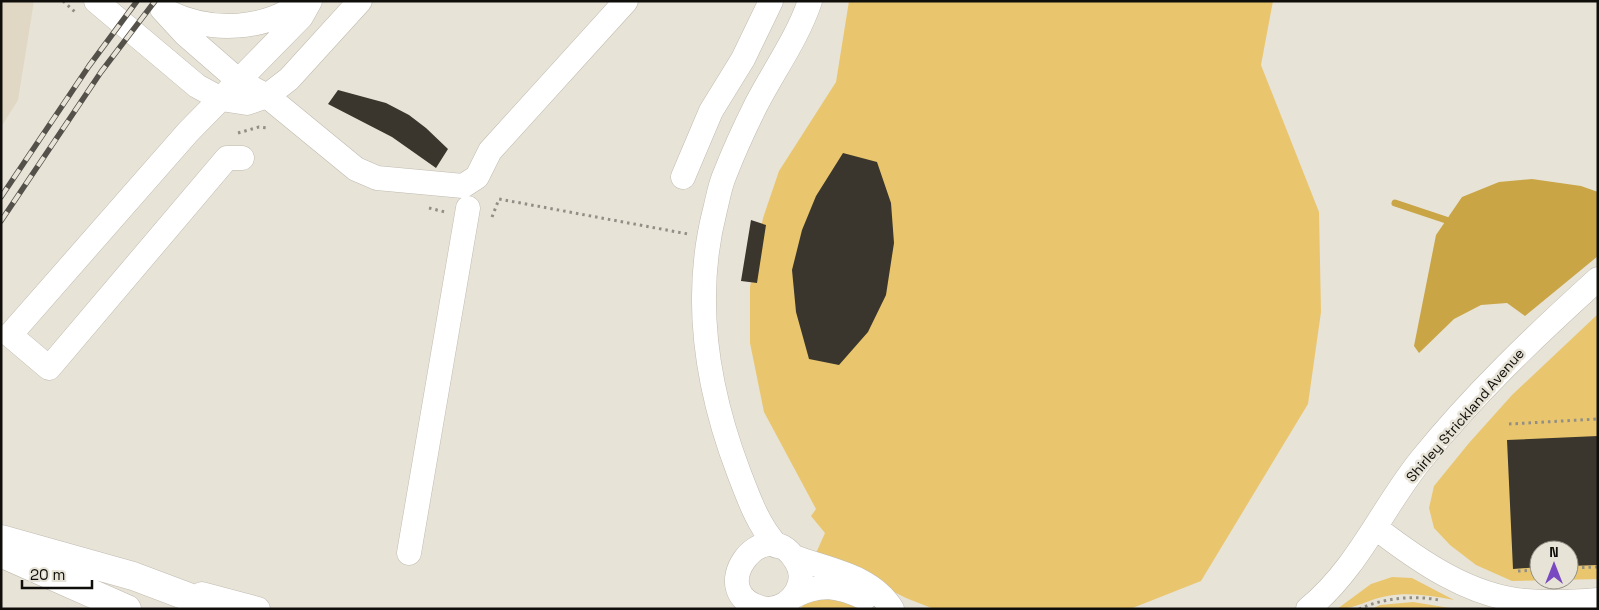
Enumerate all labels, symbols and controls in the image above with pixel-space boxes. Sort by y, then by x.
street label: Shirley Strickland Avenue [1402,344,1528,486]
north arrow [1529,540,1579,590]
text: N [1549,543,1559,561]
scale bar [22,558,92,590]
text: 20 m [30,565,65,584]

